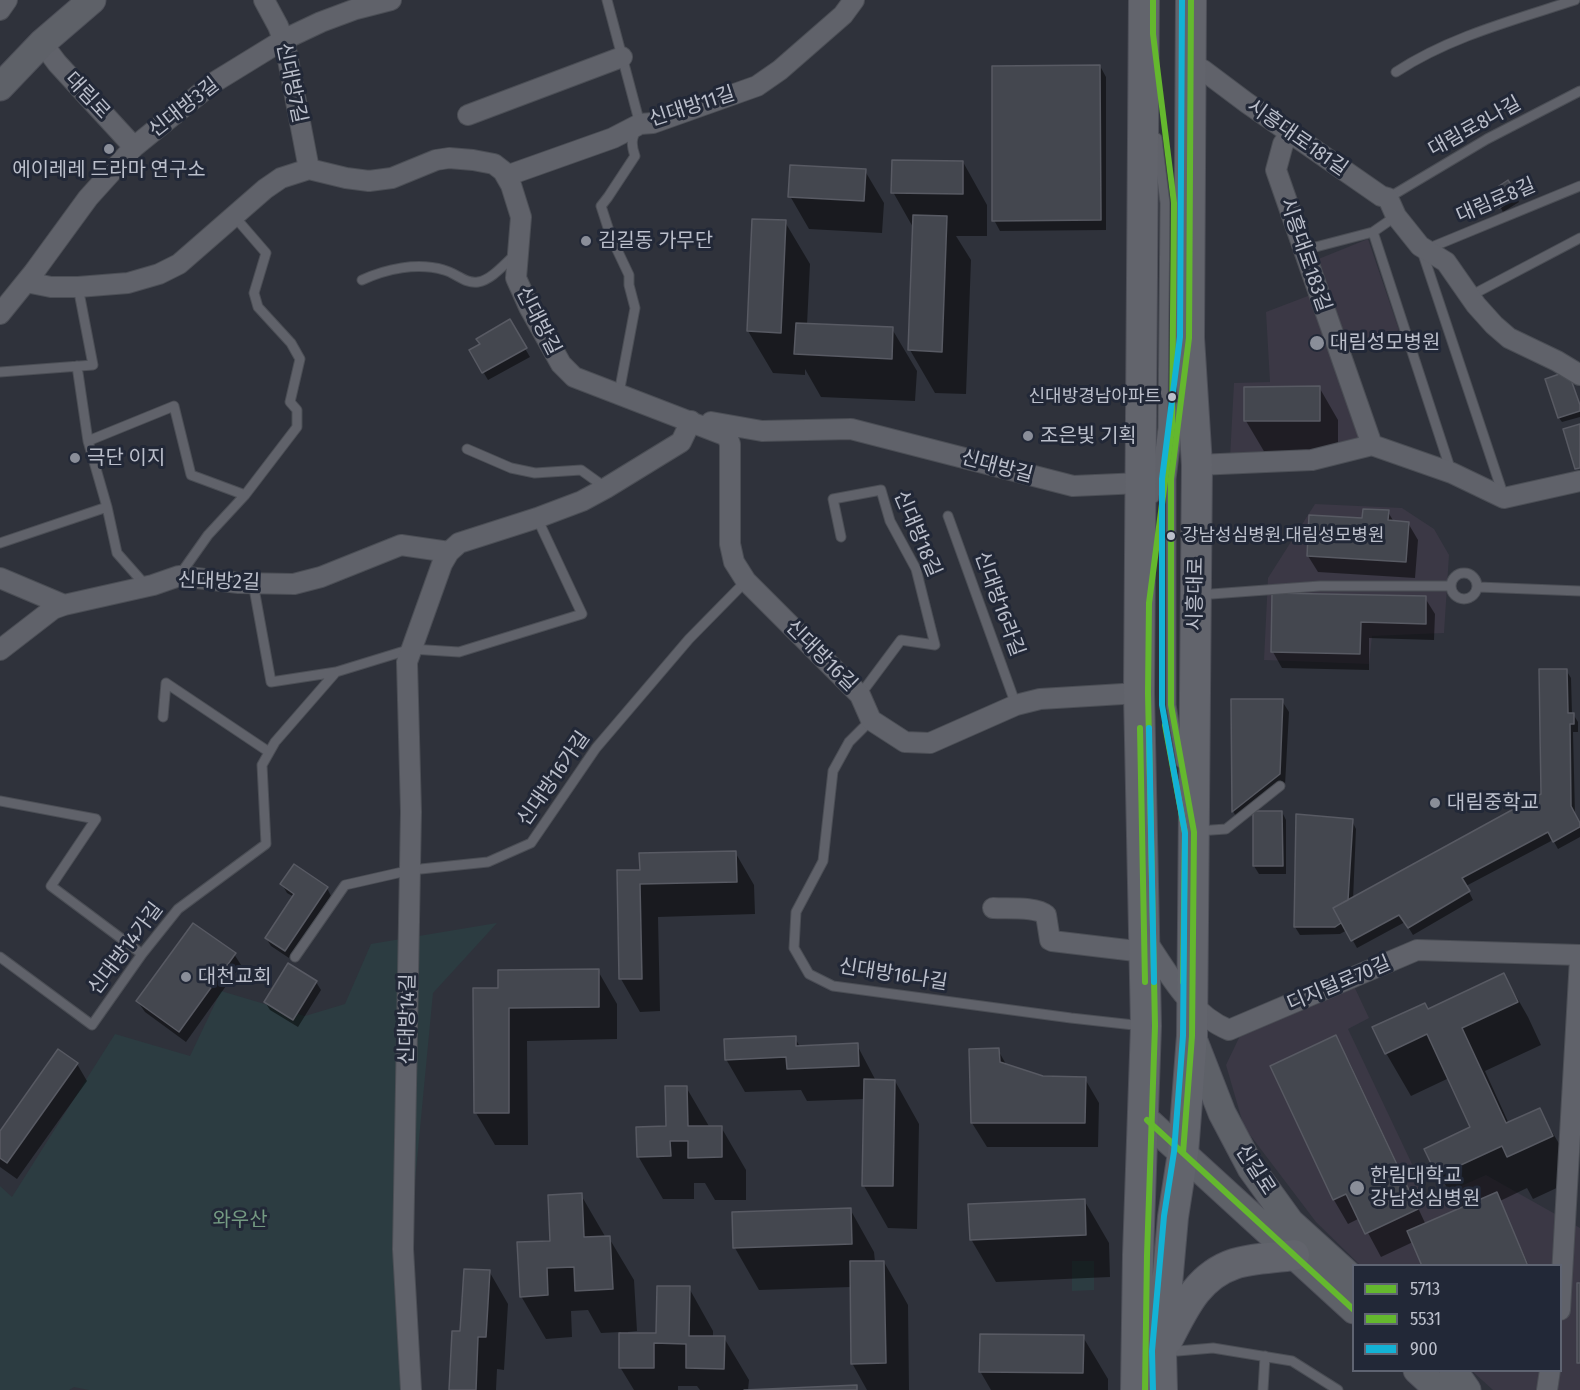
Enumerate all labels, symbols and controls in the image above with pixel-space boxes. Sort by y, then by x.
street label: 신대방7길 [271,41,311,125]
street label: 대림로 [59,68,115,124]
street label: 신대방3길 [144,73,224,143]
street label: 신대방11길 [646,82,738,132]
street label: 대림로8나길 [1425,92,1525,162]
street label: 시흥대로181길 [1242,95,1352,181]
marker: 에이레레 드라마 연구소 [102,142,116,156]
place label: 에이레레 드라마 연구소 [12,158,206,182]
street label: 대림로8길 [1453,174,1539,228]
street label: 시흥대로183길 [1274,195,1336,315]
place label: 김길동 가무단 [598,229,713,253]
marker: 김길동 가무단 [579,234,593,248]
street label: 신대방길 [511,283,565,359]
place label: 대림성모병원 [1330,331,1440,355]
marker: 대림성모병원 [1308,334,1326,352]
place label: 신대방경남아파트 [1029,386,1161,408]
marker: 신대방경남아파트 [1166,391,1178,403]
place label: 조은빛 기획 [1040,424,1137,448]
marker: 조은빛 기획 [1021,429,1035,443]
place label: 극단 이지 [87,446,165,470]
street label: 신대방길 [958,446,1036,488]
marker: 극단 이지 [68,451,82,465]
street label: 신대방18길 [888,487,946,581]
place label: 강남성심병원.대림성모병원 [1182,525,1385,547]
marker: 강남성심병원.대림성모병원 [1165,530,1177,542]
street label: 신대방16라길 [969,548,1029,660]
street label: 시흥대로 [1183,557,1209,631]
street label: 신대방2길 [177,569,261,595]
street label: 신대방16길 [780,615,862,697]
street label: 신대방16가길 [513,727,595,831]
place label: 대림중학교 [1447,791,1539,815]
marker: 대림중학교 [1428,796,1442,810]
street label: 신대방14가길 [83,898,169,1000]
street label: 디지털로70길 [1284,951,1394,1017]
street label: 신대방16나길 [837,955,949,995]
place label: 대천교회 [198,965,272,989]
marker: 대천교회 [179,970,193,984]
street label: 신대방14길 [395,973,421,1065]
street label: 신길로 [1230,1140,1280,1200]
place label: 한림대학교 강남성심병원 [1370,1164,1480,1211]
marker: 한림대학교 강남성심병원 [1348,1179,1366,1197]
park label: 와우산 [212,1208,268,1232]
legend [1352,1264,1562,1372]
text: 5713 [1410,1278,1440,1300]
text: 5531 [1410,1308,1441,1330]
text: 900 [1410,1338,1438,1360]

